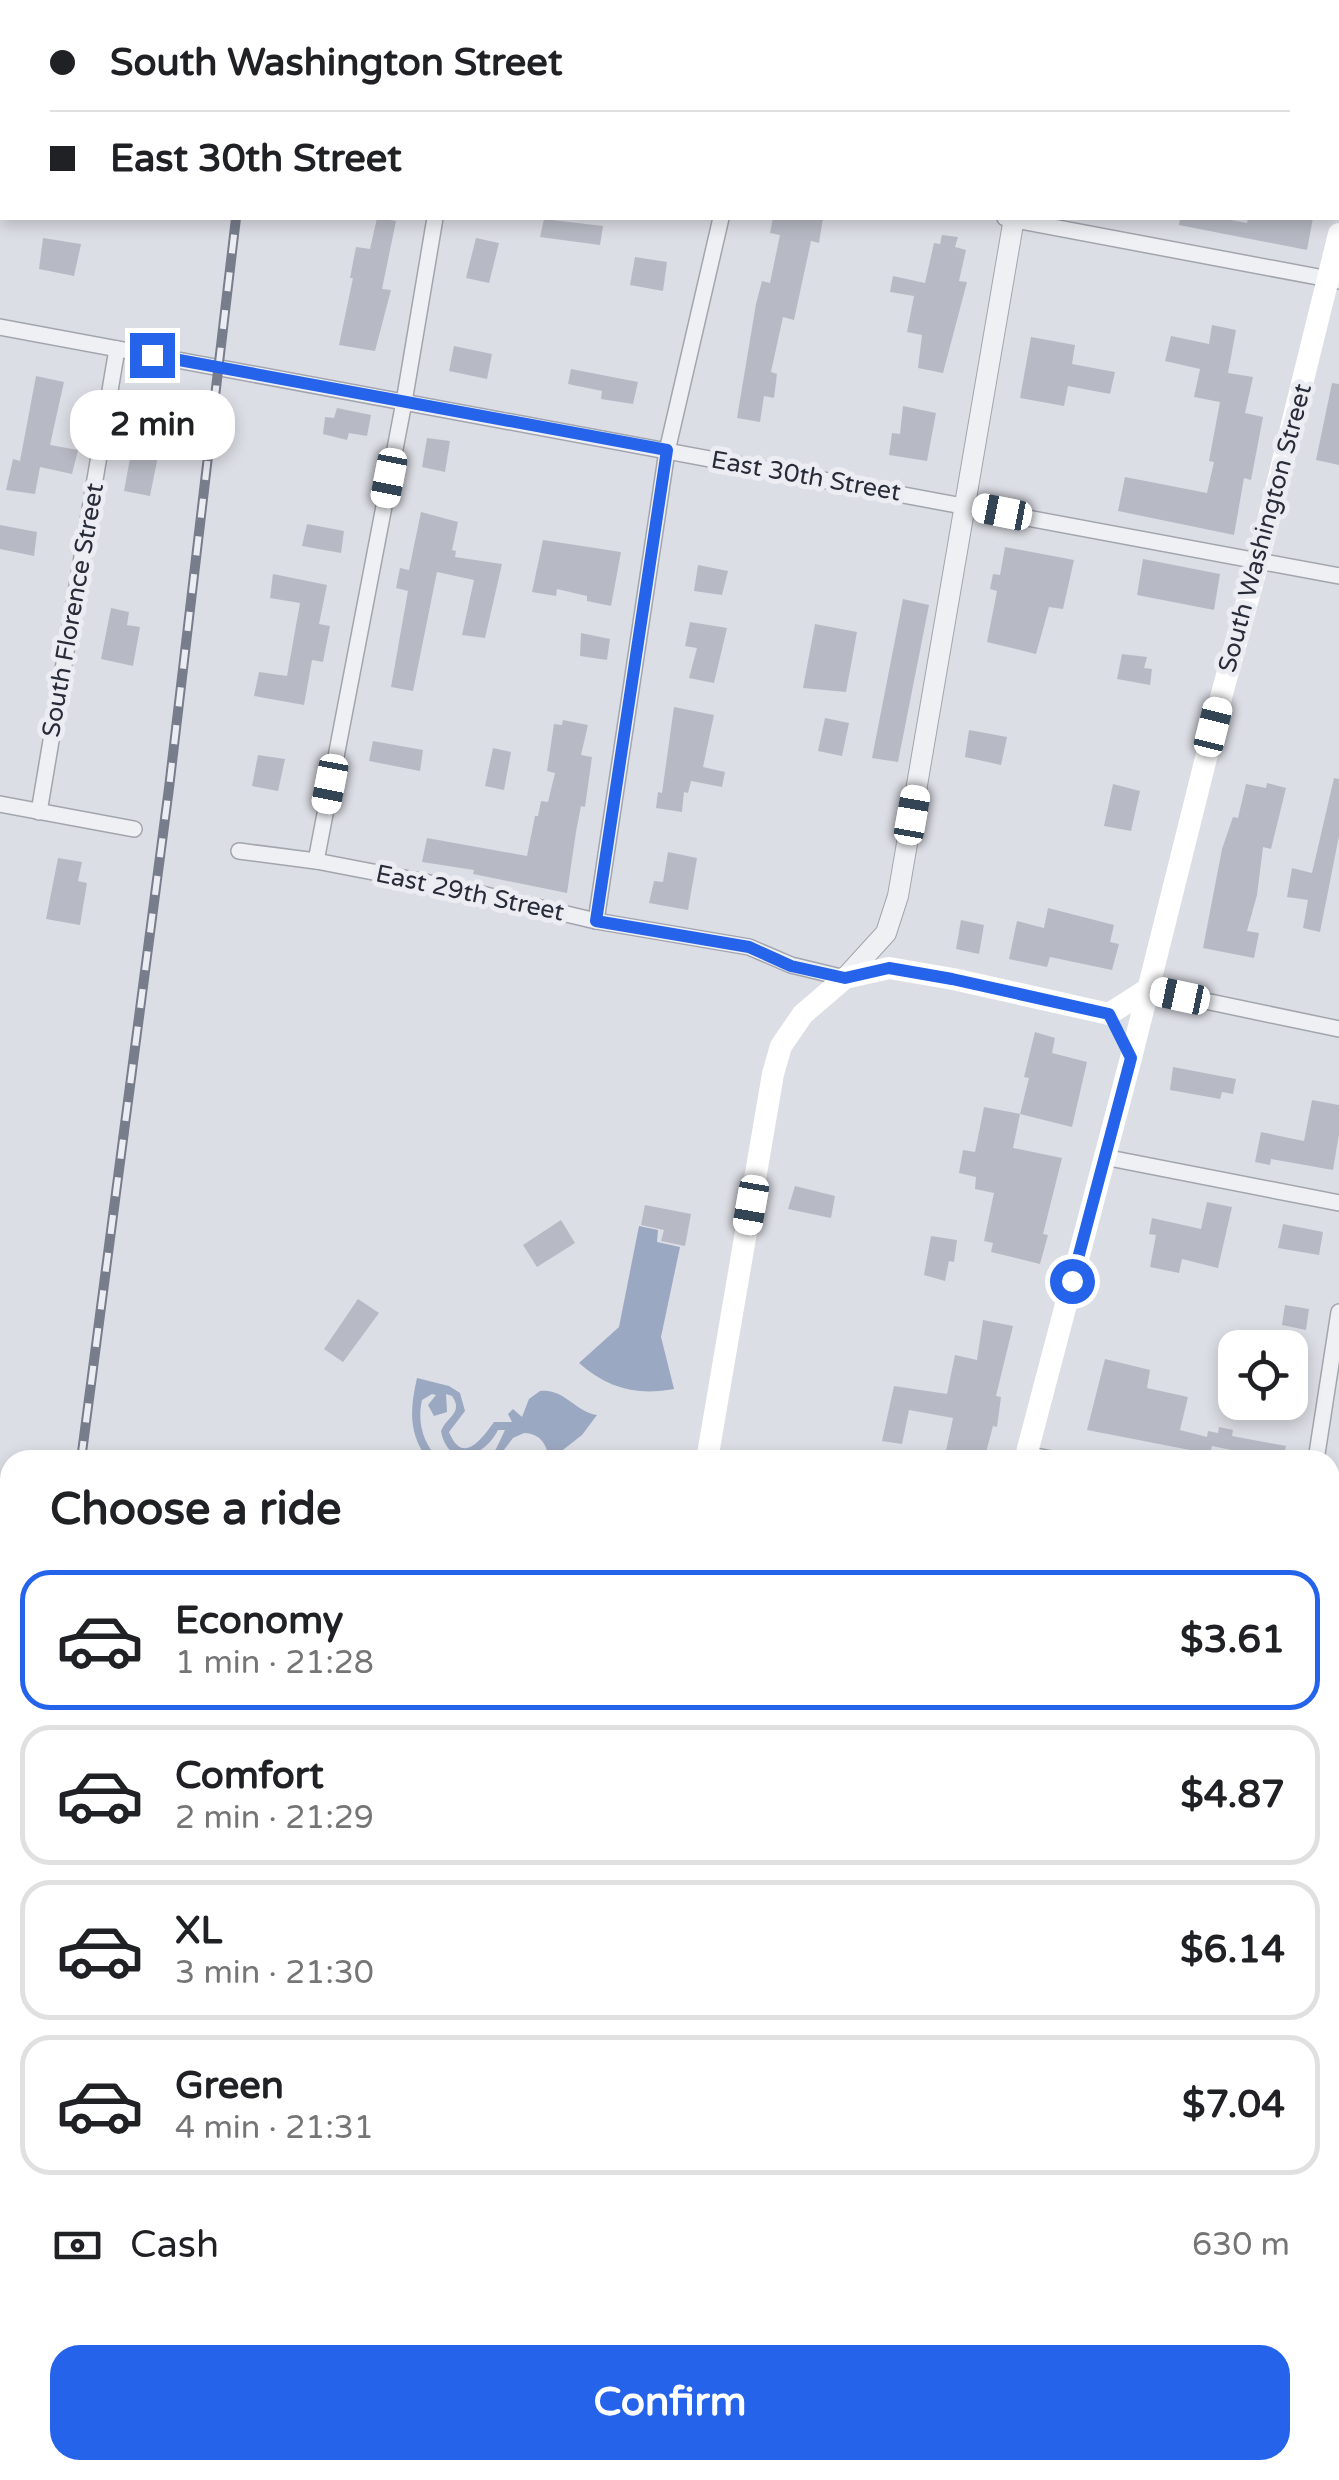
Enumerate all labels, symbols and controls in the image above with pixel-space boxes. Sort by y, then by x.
text: South Washington Street [110,40,562,86]
text: East 30th Street [110,136,402,182]
route end [130,333,175,378]
street label: South Washington Street [1212,380,1318,676]
callout: 2 min [70,390,234,460]
text: 2 min [110,406,195,444]
street label: East 30th Street [709,445,904,508]
car [369,446,409,510]
street label: South Florence Street [36,480,110,739]
car [970,492,1034,532]
car [1191,694,1235,760]
car [310,752,350,816]
car [892,783,932,847]
street label: East 29th Street [373,858,567,928]
car [1148,975,1212,1017]
car [731,1173,771,1237]
route start [1050,1259,1095,1304]
map controls [1218,1330,1308,1420]
button: locate [1218,1330,1308,1420]
text: Choose a ride [50,1483,341,1537]
icon: car [55,1595,145,1685]
text: Economy [175,1598,343,1644]
text: $3.61 [1180,1617,1285,1663]
text: 1 min · 21:28 [175,1644,374,1682]
icon: car [55,1750,145,1840]
text: Comfort [175,1753,324,1799]
text: $4.87 [1180,1772,1285,1818]
text: 2 min · 21:29 [175,1799,374,1837]
icon: car [55,1905,145,1995]
text: XL [175,1908,222,1954]
text: $6.14 [1180,1927,1285,1973]
text: 3 min · 21:30 [175,1954,374,1992]
icon: car [55,2060,145,2150]
text: Green [175,2063,284,2109]
text: $7.04 [1182,2082,1285,2128]
text: 4 min · 21:31 [175,2109,374,2147]
icon: cash [50,2218,105,2273]
text: Cash [130,2222,219,2268]
text: 630 m [1192,2226,1290,2264]
button: Confirm [50,2345,1290,2460]

